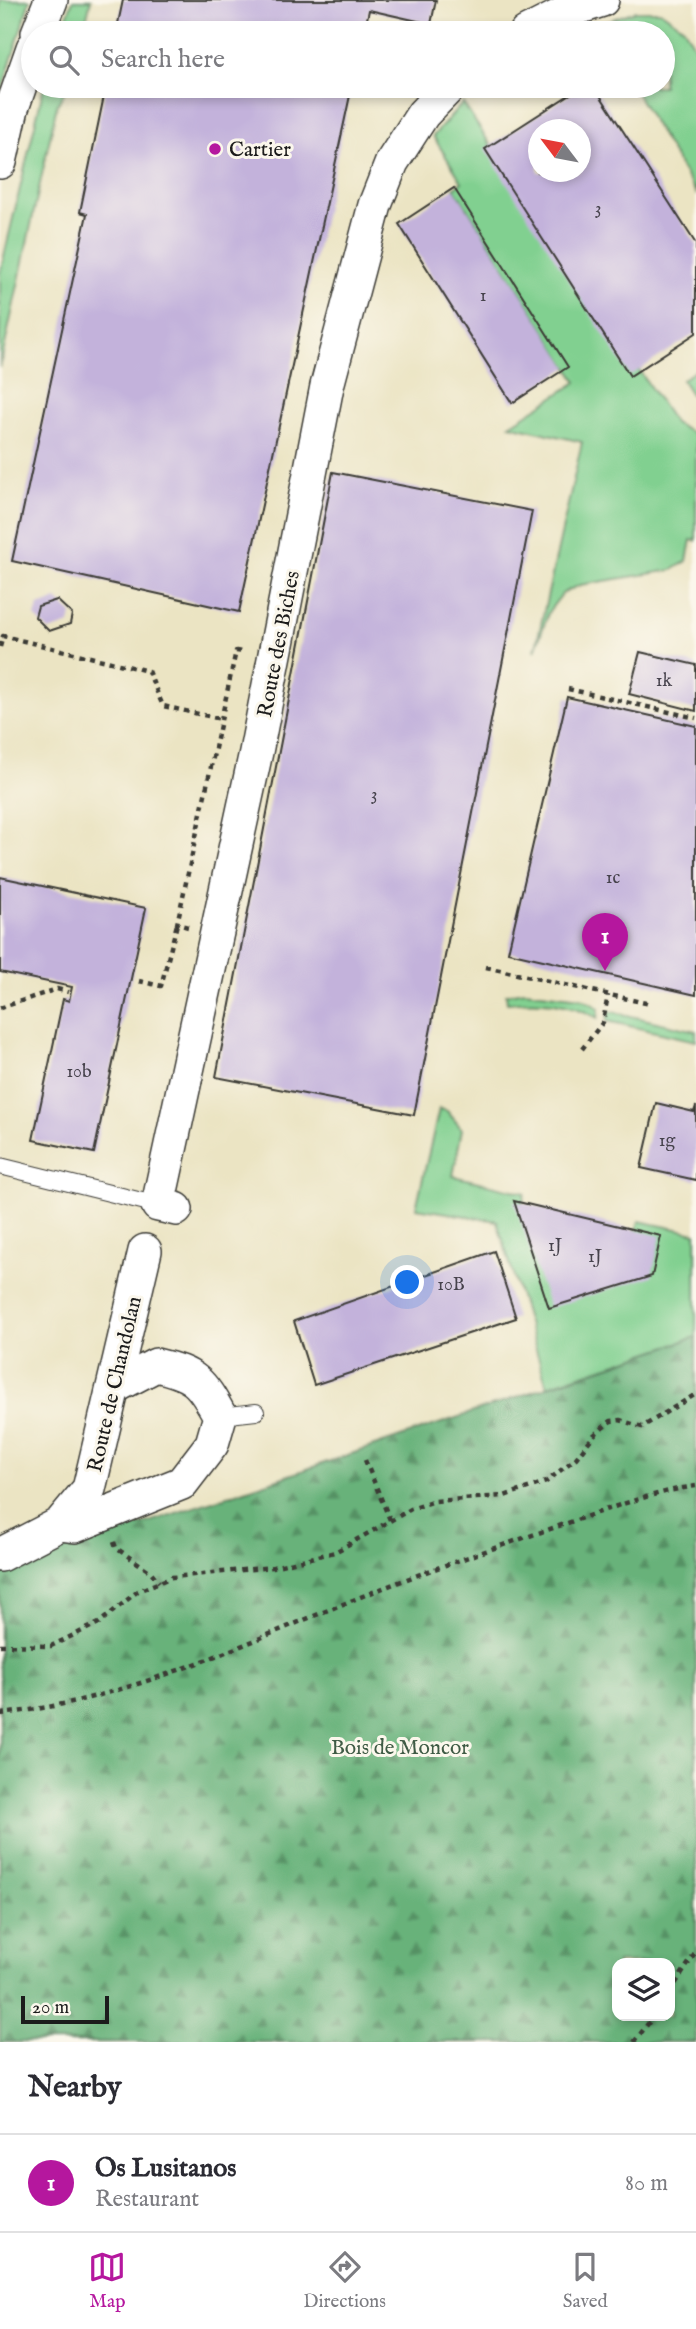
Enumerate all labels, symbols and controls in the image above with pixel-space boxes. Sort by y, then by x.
search box [21,21,675,98]
icon: search [45,41,83,79]
text: Search here [101,43,225,76]
north arrow [528,119,591,182]
place label: Cartier [229,137,291,164]
marker: Cartier [207,141,223,157]
house number: 3 [595,198,601,221]
house number: 1 [480,285,486,308]
street label: Route des Biches [252,569,307,720]
house number: 1k [656,670,673,693]
house number: 3 [371,784,377,807]
house number: 1c [606,867,620,890]
pin: 1 [582,913,628,971]
house number: 10b [66,1061,92,1084]
house number: 1g [659,1130,675,1153]
house number: 1J [548,1235,563,1258]
house number: 1J [588,1246,603,1269]
your location [390,1265,424,1299]
house number: 10B [437,1274,465,1297]
street label: Route de Chandolan [82,1294,149,1475]
park label: Bois de Moncor [331,1735,469,1762]
map controls [612,1958,675,2021]
button: layers [612,1958,675,2021]
scale bar [21,1993,108,2025]
text: 20 m [32,1996,69,2020]
text: Nearby [28,2069,121,2107]
text: Os Lusitanos [95,2152,237,2185]
text: 1 [47,2169,55,2198]
text: 80 m [625,2169,668,2198]
text: Restaurant [95,2185,199,2214]
tab: Map [88,2248,126,2314]
tab: Directions [303,2248,386,2314]
tab: Saved [563,2248,608,2314]

